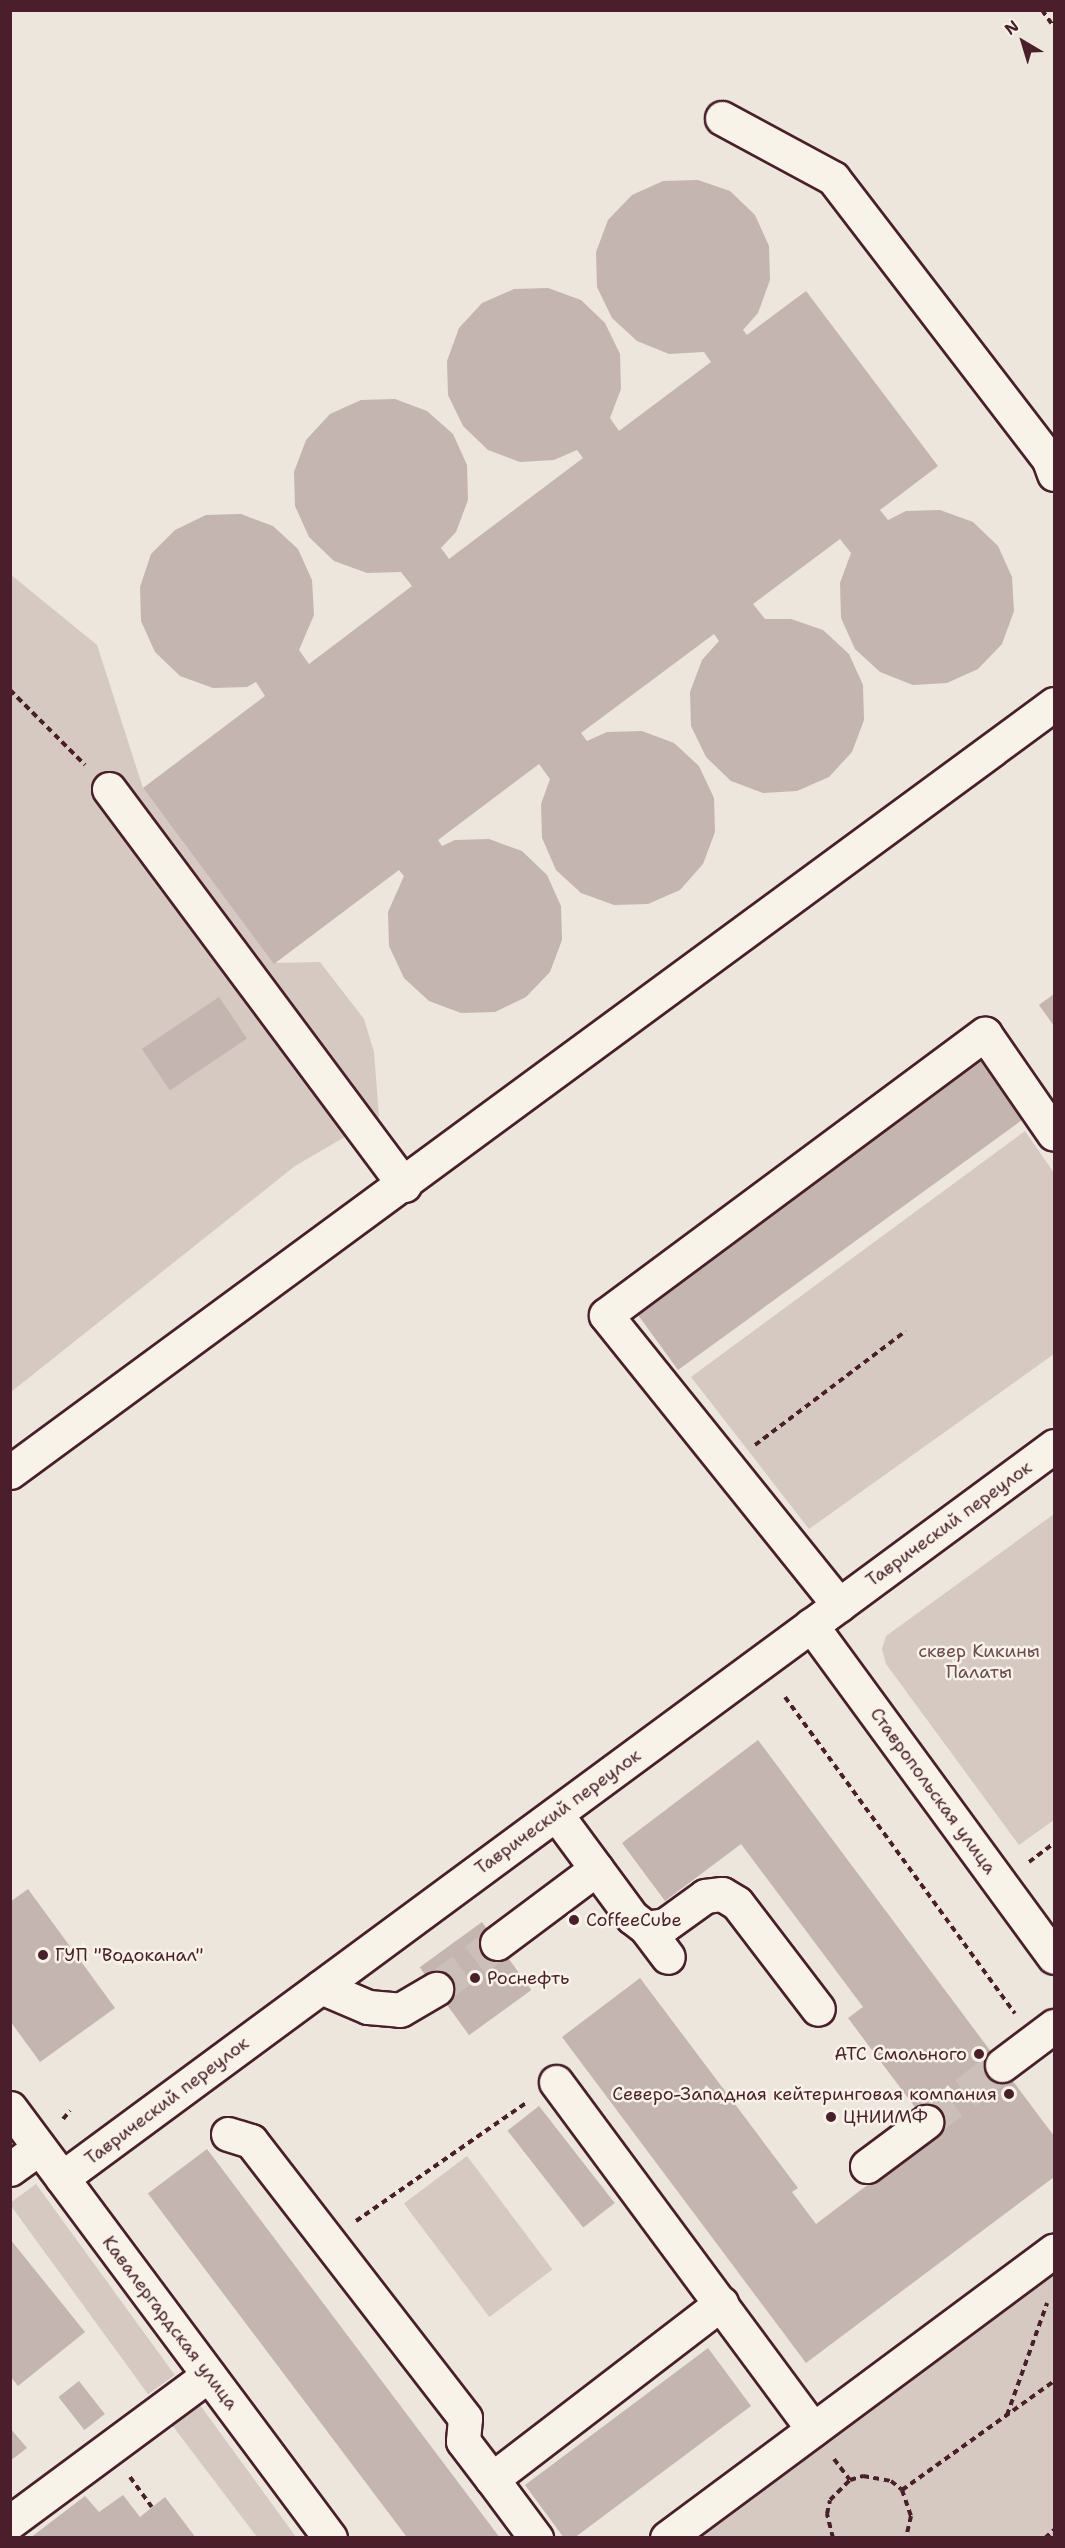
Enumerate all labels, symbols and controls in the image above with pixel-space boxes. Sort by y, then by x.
north arrow [993,12,1053,72]
text: N [1000,15,1023,40]
street label: Таврический переулок [862,1457,1036,1591]
park label: сквер Кикины Палаты [918,1641,1040,1684]
street label: Ставропольская улица [865,1704,1001,1878]
street label: Таврический переулок [471,1745,645,1879]
place label: CoffeeCube [586,1909,682,1931]
marker: CoffeeCube [567,1913,581,1927]
place label: ГУП "Водоканал" [55,1944,203,1966]
marker: ГУП "Водоканал" [36,1948,50,1962]
place label: Роснефть [487,1967,569,1989]
marker: Роснефть [468,1971,482,1985]
street label: Таврический переулок [81,2032,253,2170]
place label: АТС Смольного [834,2043,967,2065]
marker: АТС Смольного [972,2047,986,2061]
place label: Северо-Западная кейтеринговая компания [612,2083,997,2105]
marker: Северо-Западная кейтеринговая компания [1002,2087,1016,2101]
place label: ЦНИИМФ [843,2106,928,2128]
marker: ЦНИИМФ [824,2110,838,2124]
street label: Кавалергардская улица [98,2232,242,2414]

